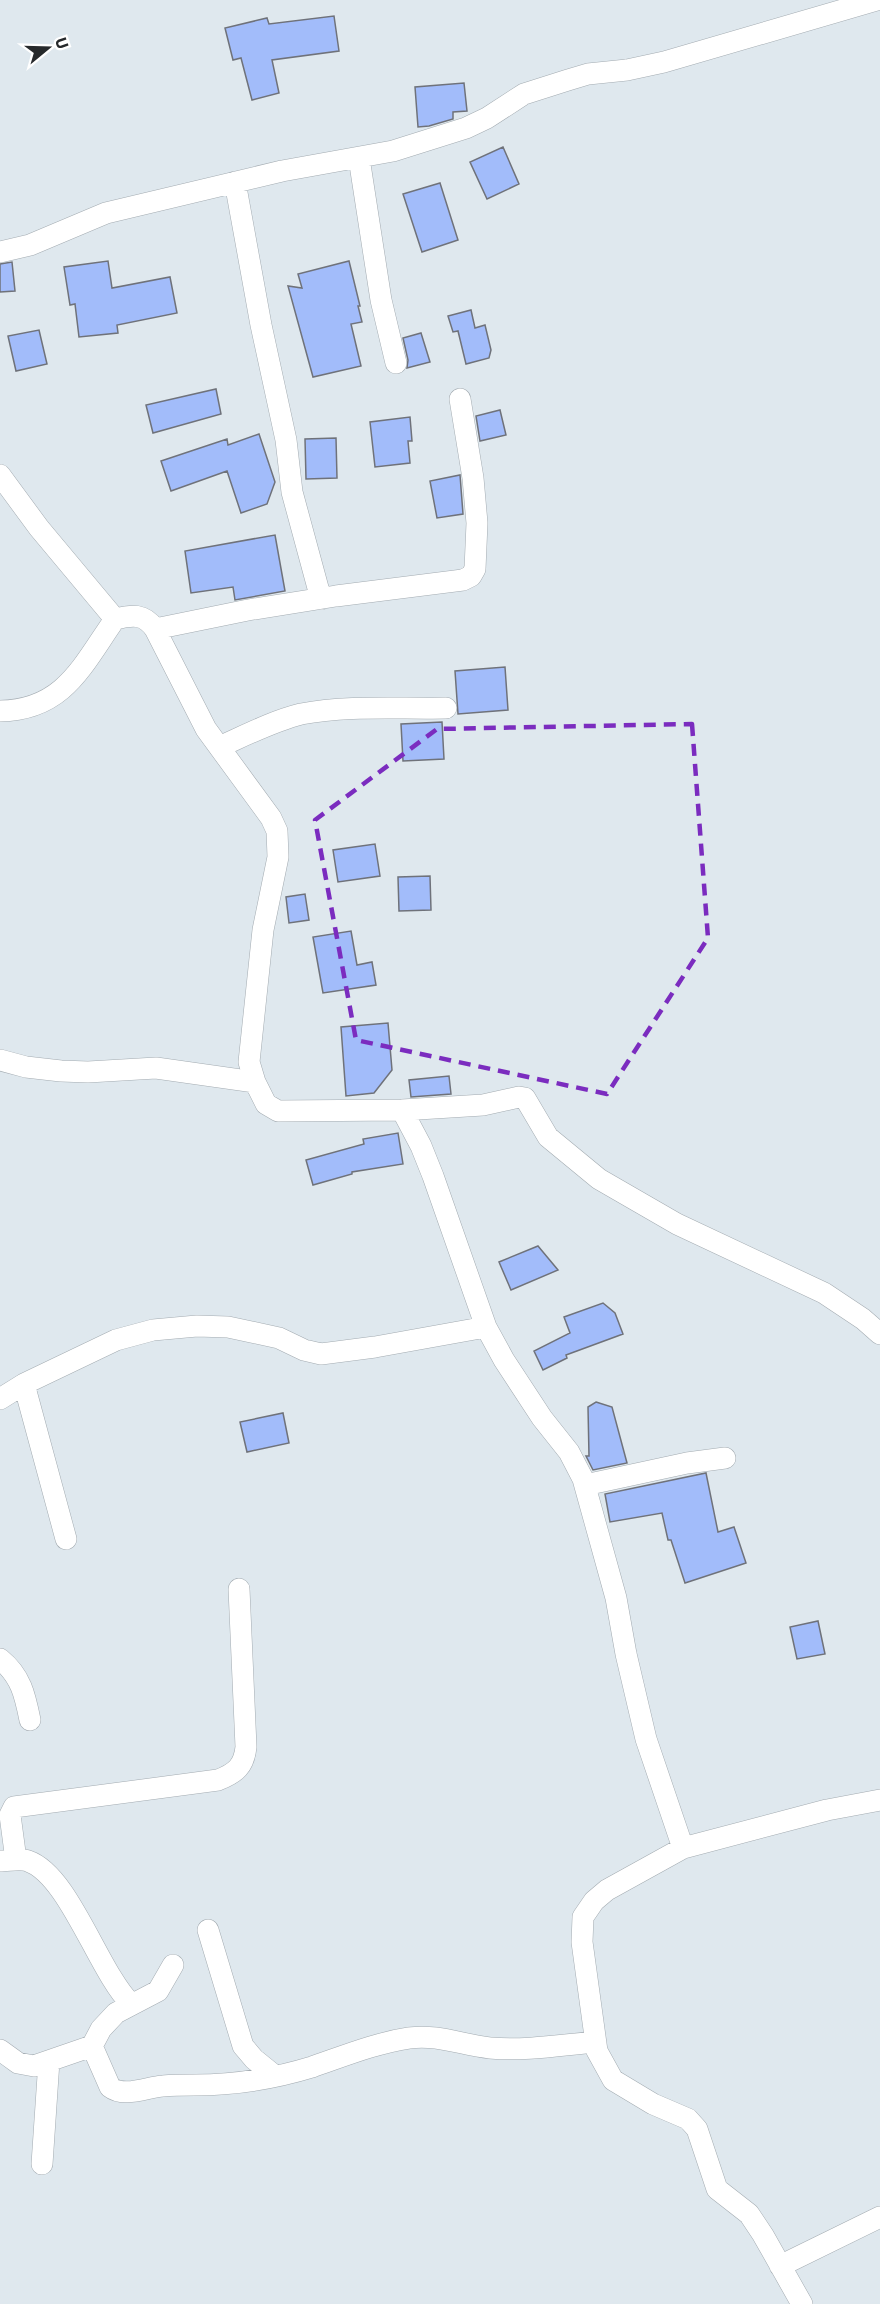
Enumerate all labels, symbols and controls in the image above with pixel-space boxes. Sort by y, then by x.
north arrow [18,18,78,78]
text: U [51,35,73,52]

